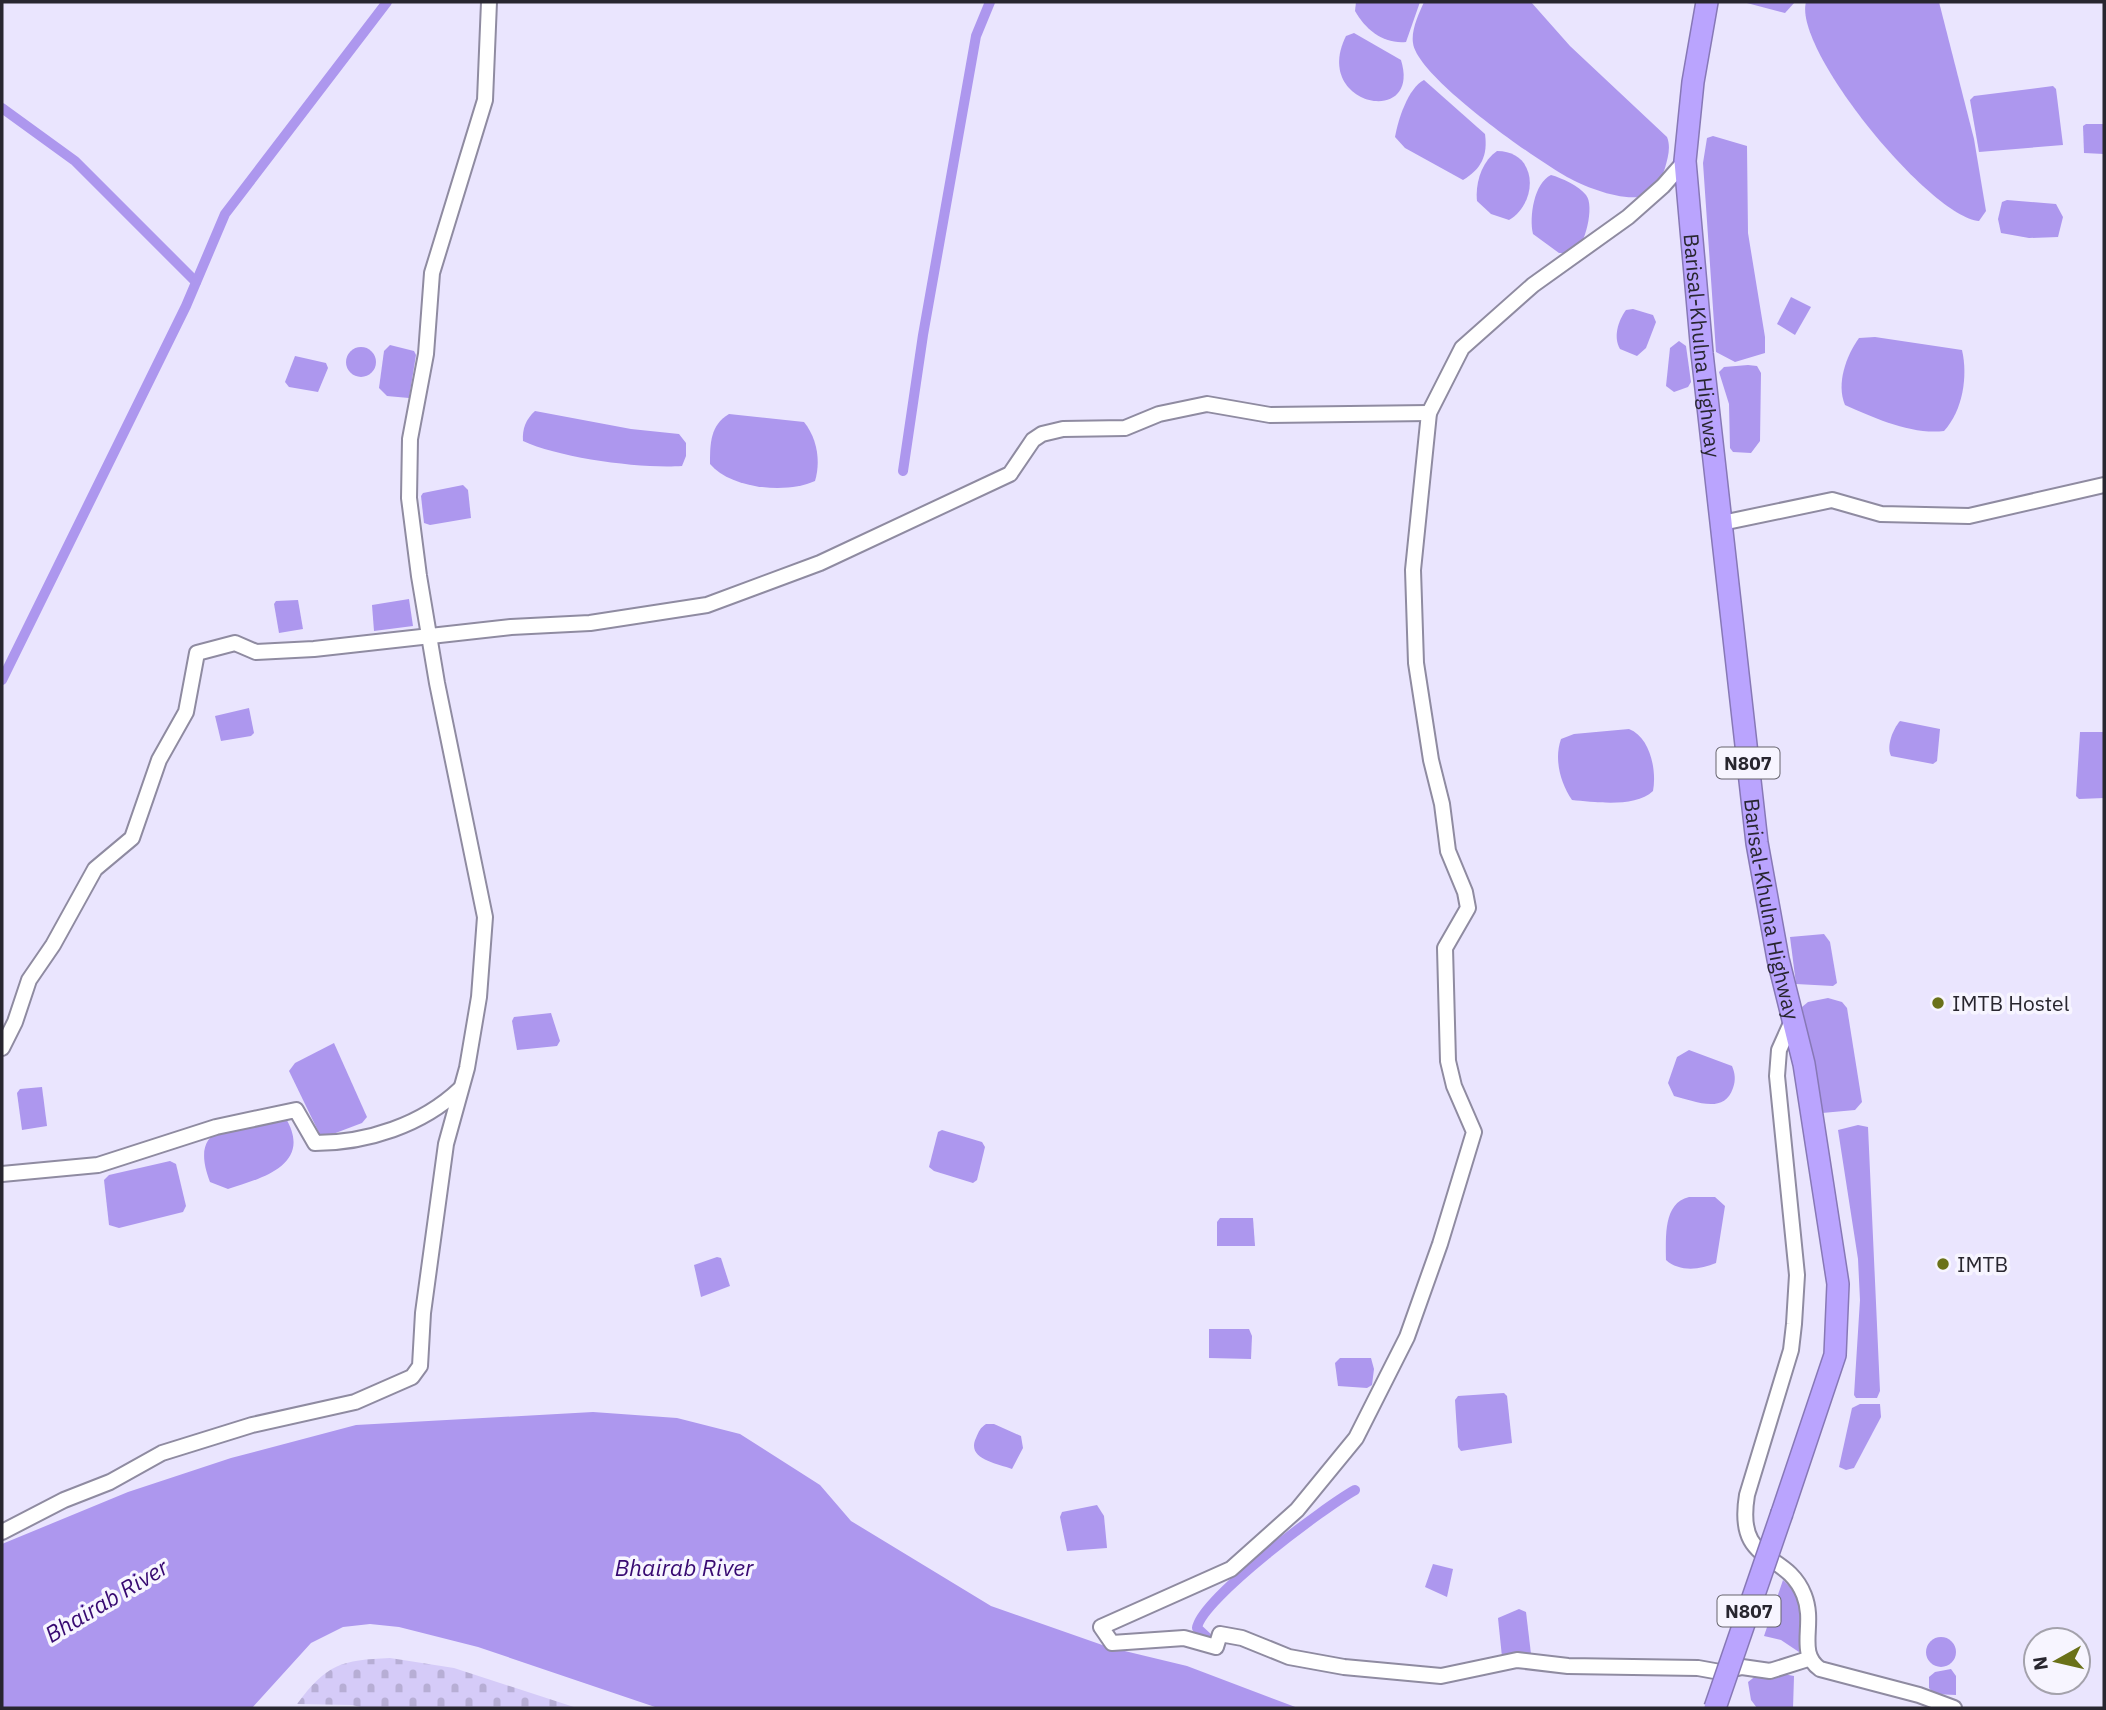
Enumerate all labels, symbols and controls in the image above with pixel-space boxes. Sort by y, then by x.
street label: Barisal-Khulna Highway [1677,232,1728,459]
road number: N807 [1716,748,1780,778]
street label: Barisal-Khulna Highway [1738,797,1807,1023]
place label: IMTB Hostel [1952,989,2070,1017]
marker: IMTB Hostel [1930,995,1946,1011]
place label: IMTB [1957,1250,2008,1278]
marker: IMTB [1935,1256,1951,1272]
water label: Bhairab River [39,1551,174,1649]
water label: Bhairab River [615,1552,754,1582]
road number: N807 [1718,1596,1780,1626]
north arrow [2022,1626,2092,1696]
text: N [2027,1655,2053,1672]

